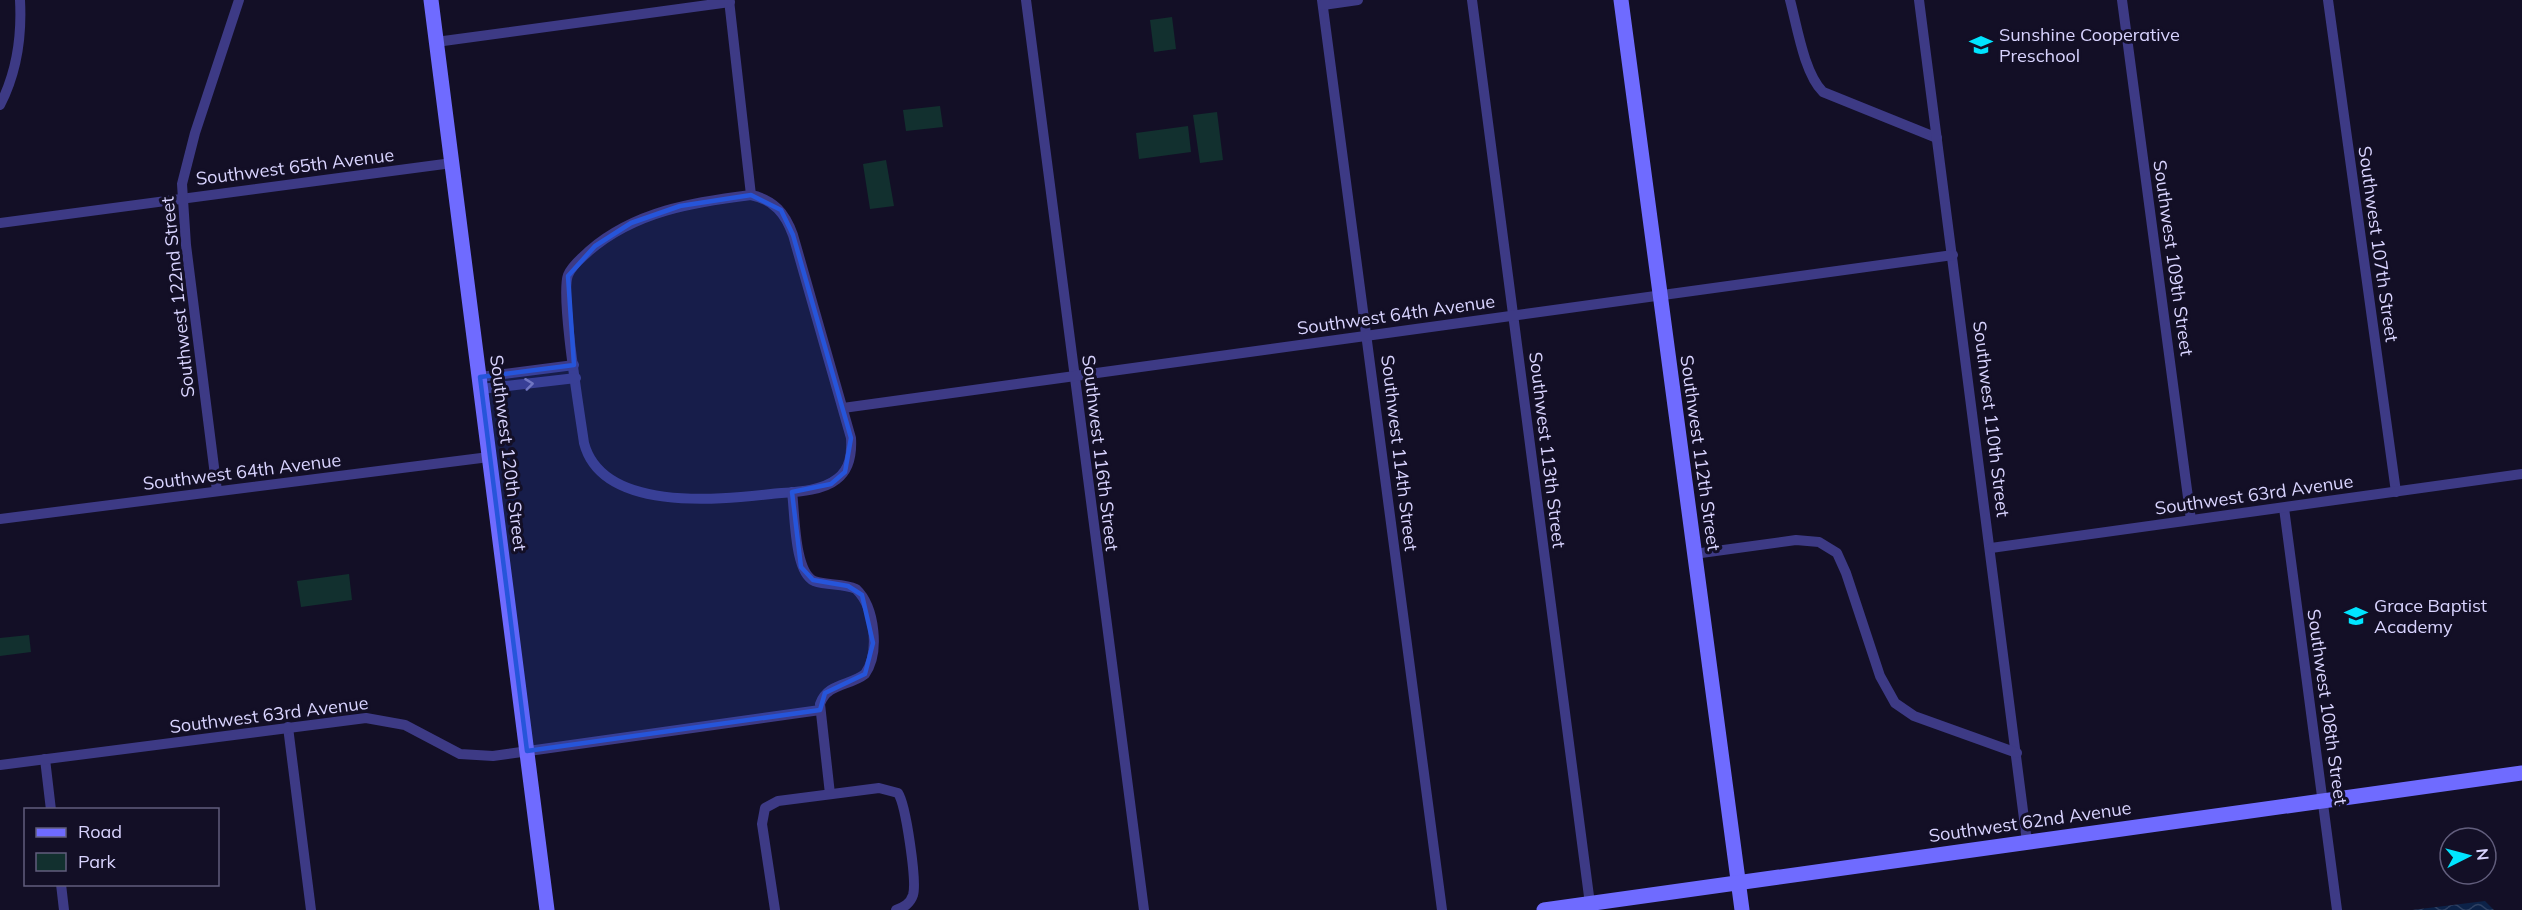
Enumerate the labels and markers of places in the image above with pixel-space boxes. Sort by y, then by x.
place label: Sunshine Cooperative Preschool [1999,23,2180,67]
school or university icon: Sunshine Cooperative Preschool [1968,32,1994,58]
place label: Grace Baptist Academy [2374,594,2487,638]
school or university icon: Grace Baptist Academy [2343,603,2369,629]

